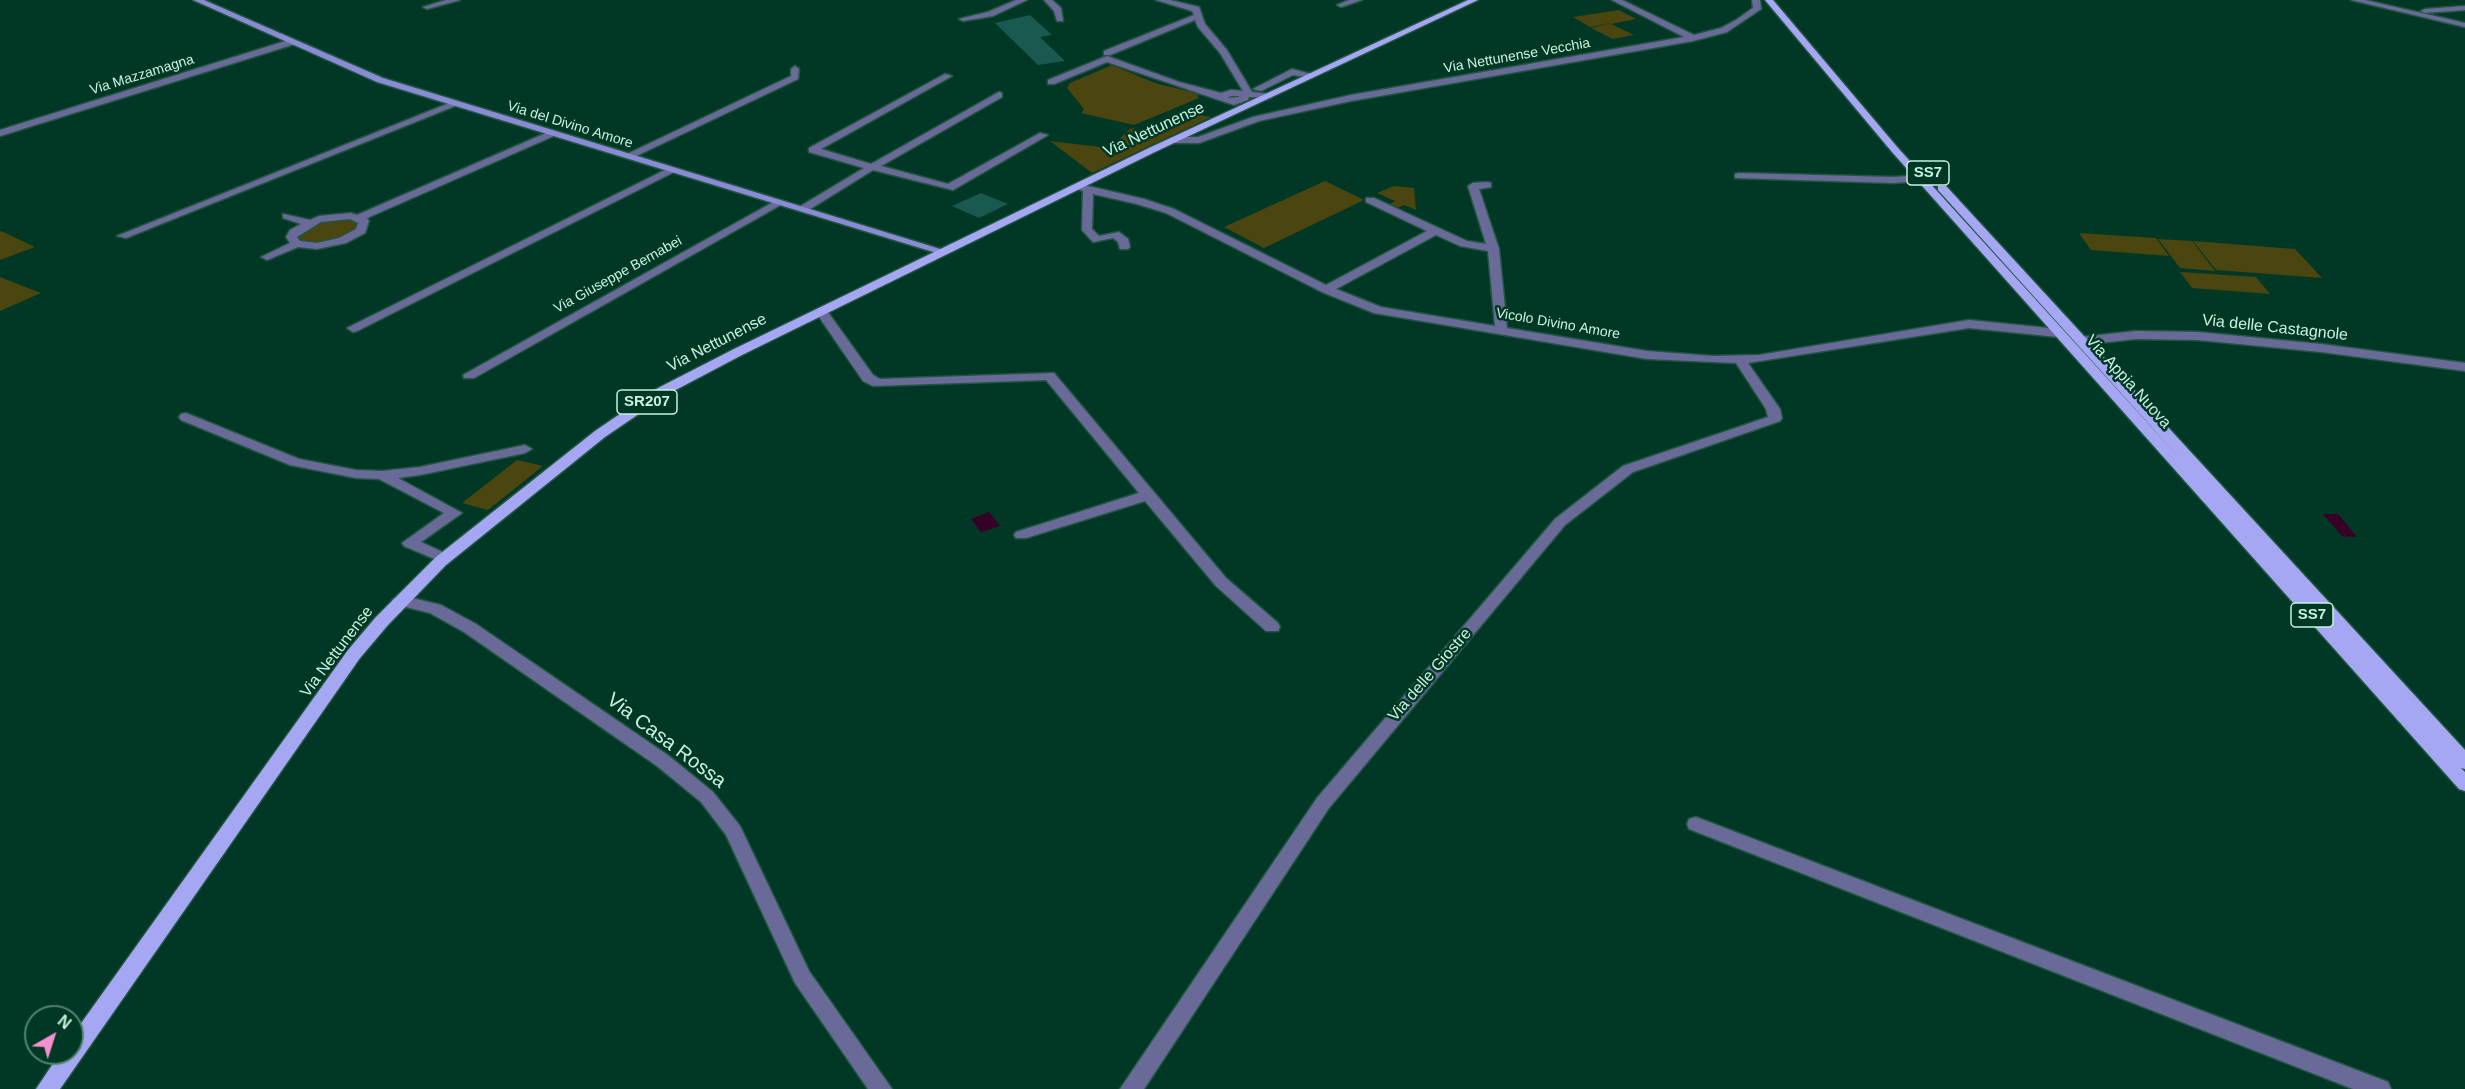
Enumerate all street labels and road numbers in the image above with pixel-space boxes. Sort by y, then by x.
street label: Via Nettunense Vecchia [1442,35,1592,77]
street label: Via Mazzamagna [88,51,196,99]
street label: Via del Divino Amore [505,98,635,152]
street label: Via Nettunense [1100,98,1208,162]
road number: SS7 [1907,161,1949,185]
street label: Via Giuseppe Bernabei [551,233,685,317]
street label: Vicolo Divino Amore [1495,305,1621,343]
street label: Via Nettunense [664,310,770,376]
street label: Via delle Castagnole [2201,311,2349,345]
street label: Via Appia Nuova [2081,331,2175,433]
road number: SR207 [617,390,677,414]
street label: Via Nettunense [296,603,378,701]
road number: SS7 [2291,603,2333,627]
street label: Via delle Giostre [1384,625,1476,725]
street label: Via Casa Rossa [602,688,730,794]

